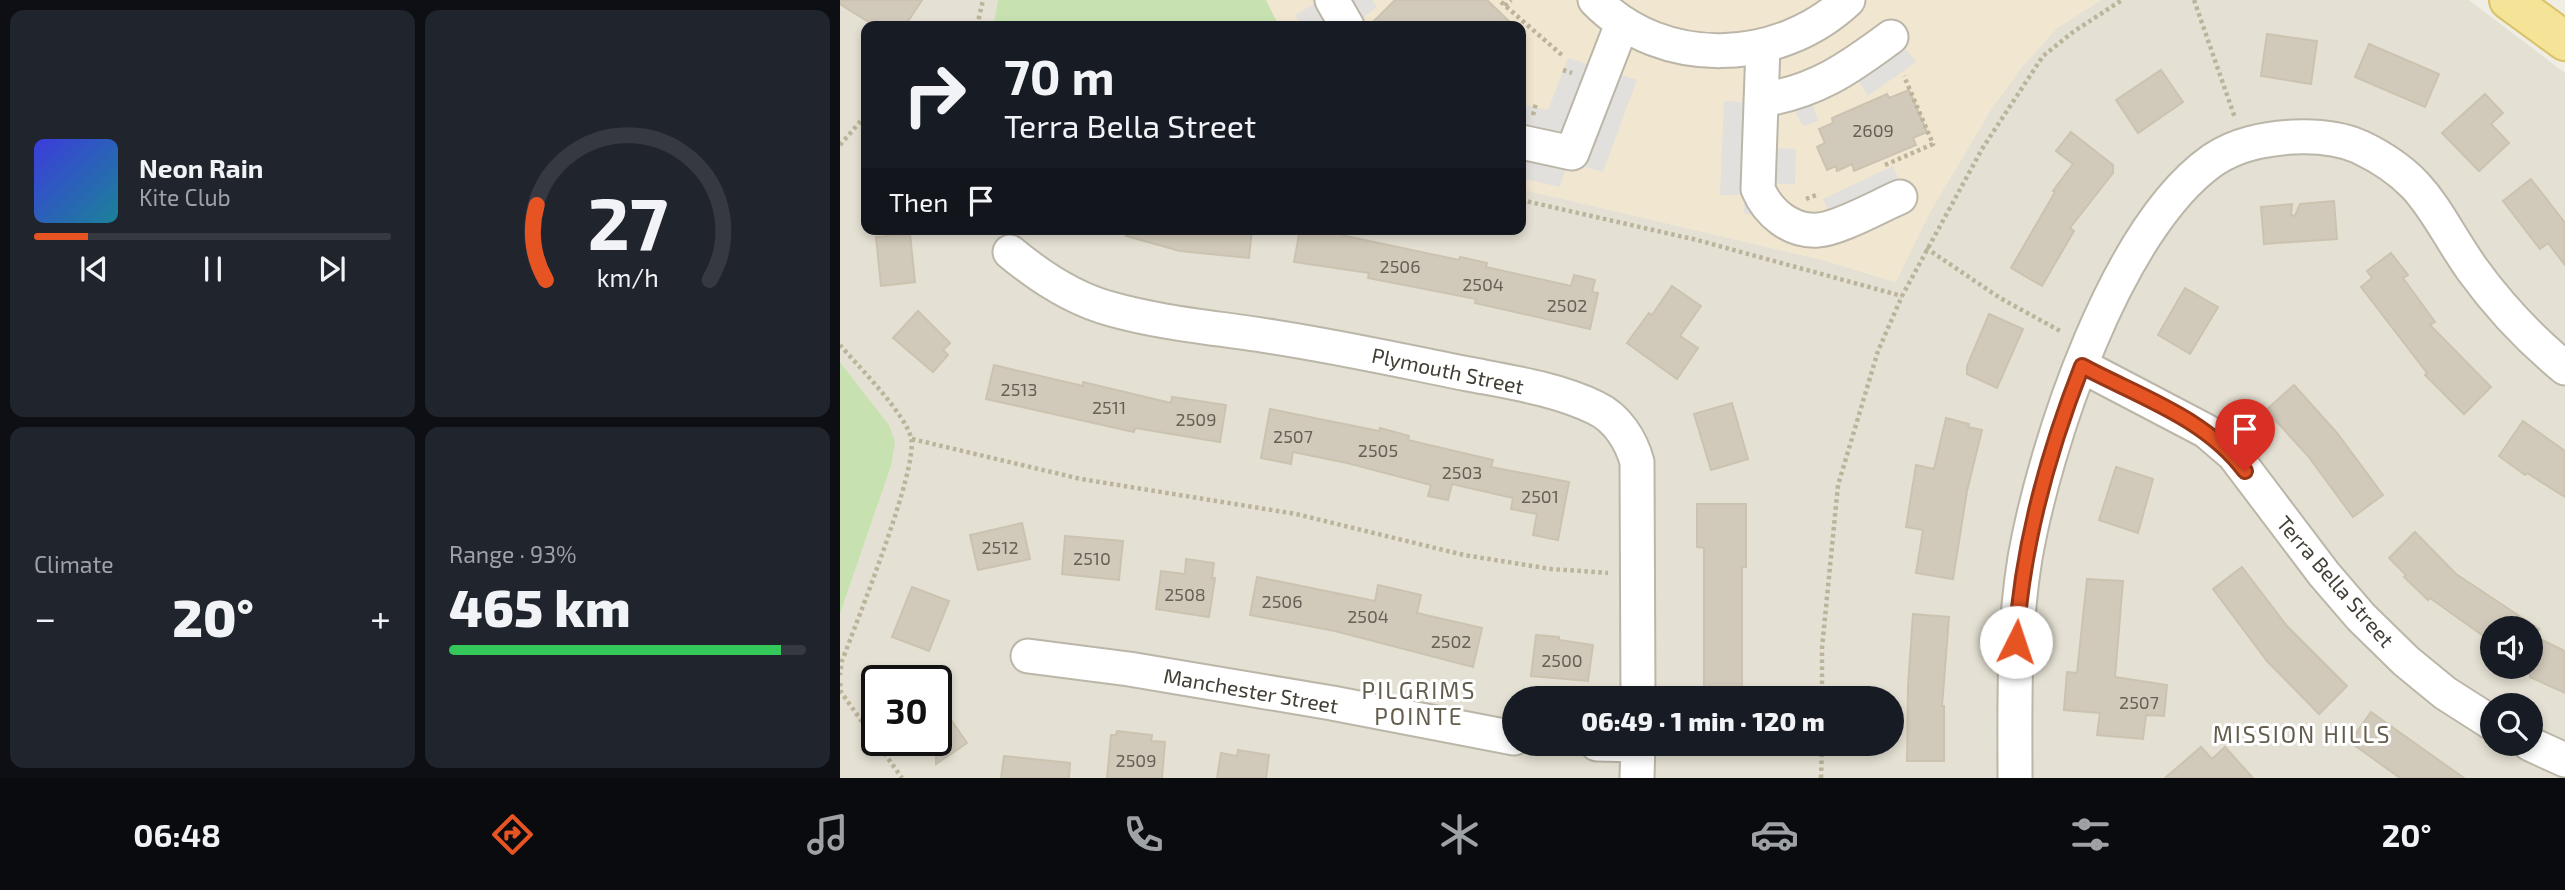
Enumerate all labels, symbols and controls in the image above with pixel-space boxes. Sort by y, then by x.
text: 70 m [1004,46,1115,105]
icon: right [889,49,980,140]
text: Terra Bella Street [1004,106,1256,144]
house number: 2609 [1852,119,1894,141]
text: Neon Rain [139,152,263,183]
text: 27 [587,177,668,265]
icon: arrive [962,182,1000,220]
text: Kite Club [139,183,231,211]
text: Then [889,186,948,217]
icon: previous [75,250,113,288]
icon: pause [194,250,232,288]
icon: next [313,250,351,288]
house number: 2506 [1380,255,1420,277]
text: km/h [596,262,659,292]
house number: 2504 [1462,273,1504,295]
house number: 2502 [1547,294,1587,316]
street label: Plymouth Street [1370,342,1526,398]
house number: 2513 [1001,378,1037,400]
house number: 2511 [1092,396,1126,418]
pin [2215,399,2275,471]
house number: 2509 [1176,408,1216,430]
icon: arrive [2226,410,2264,448]
house number: 2507 [1273,425,1313,447]
house number: 2505 [1358,439,1398,461]
house number: 2503 [1442,461,1482,483]
house number: 2501 [1521,485,1559,507]
street label: Terra Bella Street [2272,510,2400,652]
house number: 2512 [981,536,1019,558]
text: Range · 93% [449,540,577,568]
house number: 2510 [1073,547,1111,569]
text: Climate [34,550,114,578]
text: 465 km [449,575,631,637]
house number: 2508 [1164,583,1206,605]
text: 20° [172,585,254,647]
house number: 2506 [1262,590,1302,612]
text: − [34,594,56,640]
text: + [370,594,391,640]
house number: 2504 [1347,605,1389,627]
position arrow [1979,605,2053,679]
map controls [2480,616,2543,756]
button: sound [2480,616,2543,679]
house number: 2502 [1431,630,1471,652]
house number: 2500 [1541,649,1583,671]
street label: Manchester Street [1162,662,1340,718]
speed limit sign: 30 [861,665,952,756]
district label: PILGRIMS POINTE [1362,676,1476,730]
house number: 2507 [2119,691,2159,713]
button: search [2480,693,2543,756]
text: 06:49 · 1 min · 120 m [1581,705,1825,736]
district label: MISSION HILLS [2213,720,2391,748]
house number: 2509 [1116,749,1156,771]
icon: directions [488,810,537,859]
icon: music [803,810,852,859]
icon: phone [1119,810,1168,859]
icon: climate [1435,810,1484,859]
icon: car [1750,810,1799,859]
icon: filters [2066,810,2115,859]
text: 06:48 [133,815,221,853]
text: 20° [2382,815,2432,853]

